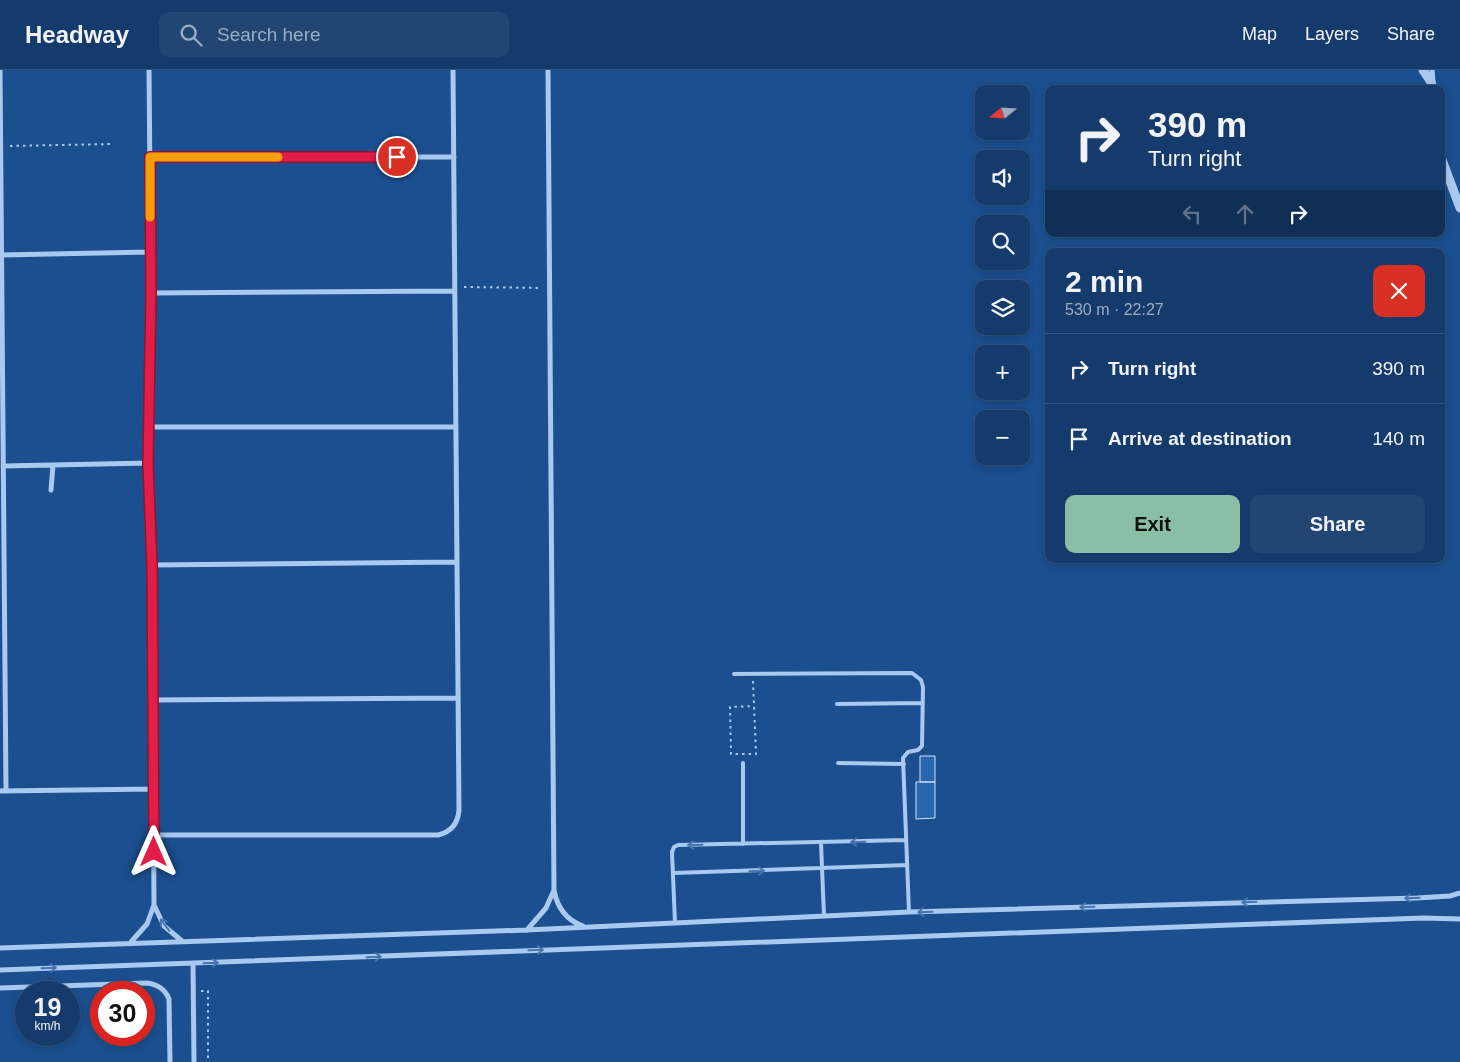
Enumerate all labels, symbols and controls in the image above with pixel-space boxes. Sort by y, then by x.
search box [159,12,509,57]
text: Headway [25,21,129,48]
icon: search [177,21,205,49]
text: Search here [217,24,321,45]
text: Map [1242,24,1277,44]
text: Layers [1305,24,1359,44]
text: Share [1387,24,1435,44]
north arrow [975,85,1030,140]
map controls [975,85,1030,465]
icon: right [1065,105,1130,170]
text: 390 m [1148,105,1247,144]
pin [376,136,418,178]
icon: arrive [383,143,411,171]
text: Turn right [1148,146,1241,171]
button: sound [975,150,1030,205]
icon: left [1178,200,1206,228]
icon: ahead [1231,200,1259,228]
icon: right [1284,200,1312,228]
button: search [975,215,1030,270]
text: 2 min [1065,265,1143,298]
button: close [1373,265,1425,317]
button: layers [975,280,1030,335]
text: 530 m · 22:27 [1065,301,1164,318]
button: + [975,345,1030,400]
icon: right [1065,355,1093,383]
text: Turn right [1108,358,1196,379]
text: 390 m [1372,358,1425,379]
button: − [975,410,1030,465]
icon: arrive [1065,425,1093,453]
text: Arrive at destination [1108,428,1292,449]
text: 140 m [1372,428,1425,449]
button: Exit [1065,495,1240,553]
button: Share [1250,495,1425,553]
position arrow [127,825,179,877]
one-way arrow [850,837,866,846]
one-way arrow [687,840,703,849]
one-way arrow [748,866,764,876]
one-way arrow [1404,893,1420,902]
one-way arrow [1242,898,1258,907]
one-way arrow [1079,902,1096,912]
one-way arrow [917,907,933,916]
one-way arrow [159,919,170,932]
one-way arrow [528,946,544,955]
one-way arrow [365,952,381,961]
one-way arrow [203,958,219,967]
one-way arrow [40,963,56,973]
speed limit sign: 30 [90,981,155,1046]
text: 19 [34,993,61,1021]
text: km/h [34,1019,61,1033]

